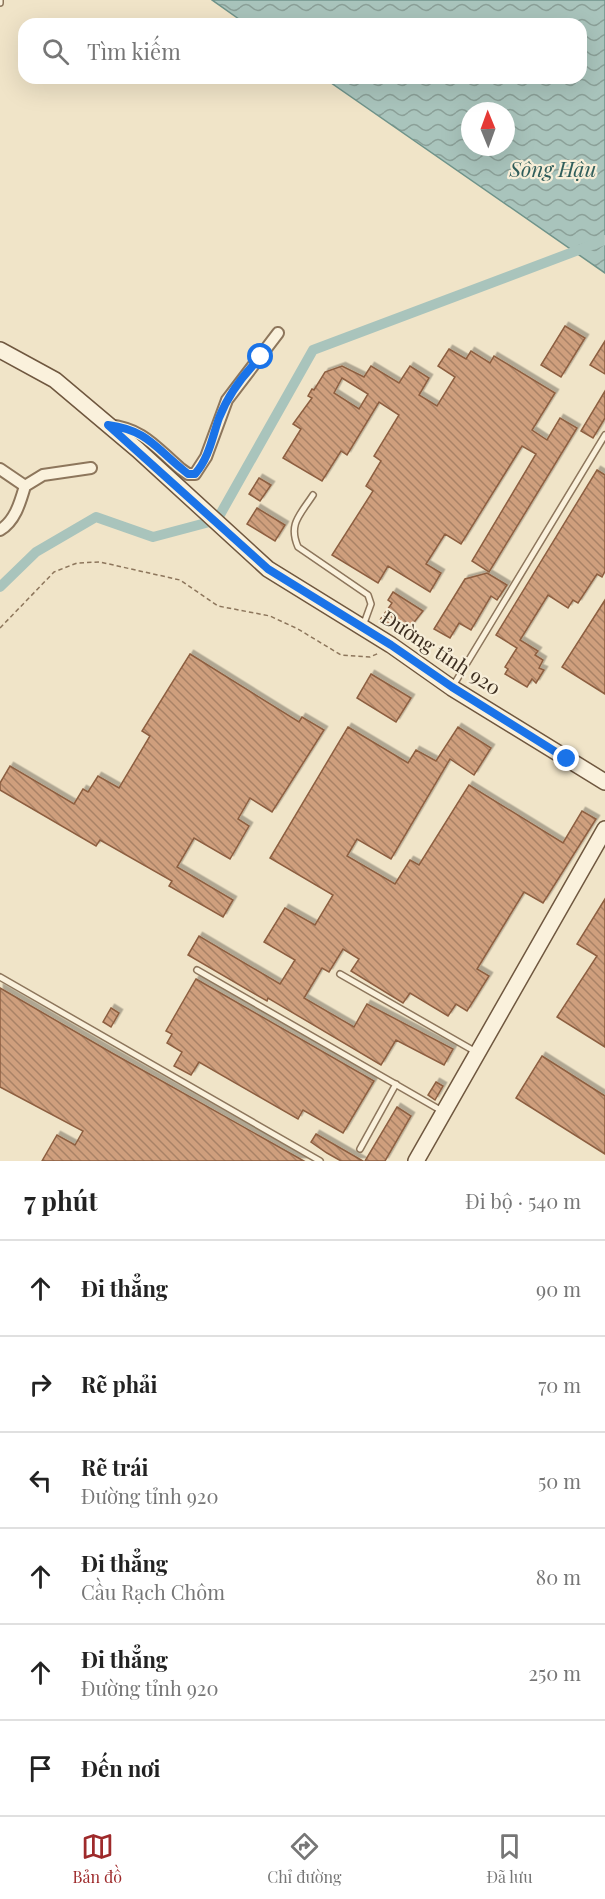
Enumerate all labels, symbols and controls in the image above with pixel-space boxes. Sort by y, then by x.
search box [18,18,587,84]
icon: search [39,35,72,68]
text: Tìm kiếm [87,36,181,66]
north arrow [461,102,515,156]
water label: Sông Hậu [508,154,597,182]
route start [247,343,273,369]
street label: Đường tỉnh 920 [377,603,507,700]
route end [553,745,579,771]
text: 7 phút [24,1183,98,1218]
text: Đi bộ · 540 m [465,1187,581,1214]
icon: ahead [24,1272,57,1305]
text: Đi thẳng [81,1273,168,1303]
text: 90 m [536,1275,581,1302]
icon: right [24,1368,57,1401]
text: Rẽ phải [81,1369,157,1399]
text: 70 m [538,1371,581,1398]
text: Rẽ trái [81,1452,149,1482]
icon: left [24,1464,57,1497]
text: 50 m [538,1467,581,1494]
text: Đường tỉnh 920 [81,1482,218,1509]
text: Đi thẳng [81,1548,168,1578]
icon: ahead [24,1560,57,1593]
text: 80 m [536,1563,581,1590]
text: Cầu Rạch Chôm [81,1578,225,1605]
text: Đi thẳng [81,1644,168,1674]
icon: ahead [24,1656,57,1689]
text: 250 m [528,1659,581,1686]
text: Đường tỉnh 920 [81,1674,218,1701]
icon: arrive [24,1752,57,1785]
text: Đến nơi [81,1753,160,1783]
tab: Bản đồ [73,1830,122,1887]
tab: Chỉ đường [267,1830,341,1887]
tab: Đã lưu [487,1830,532,1887]

